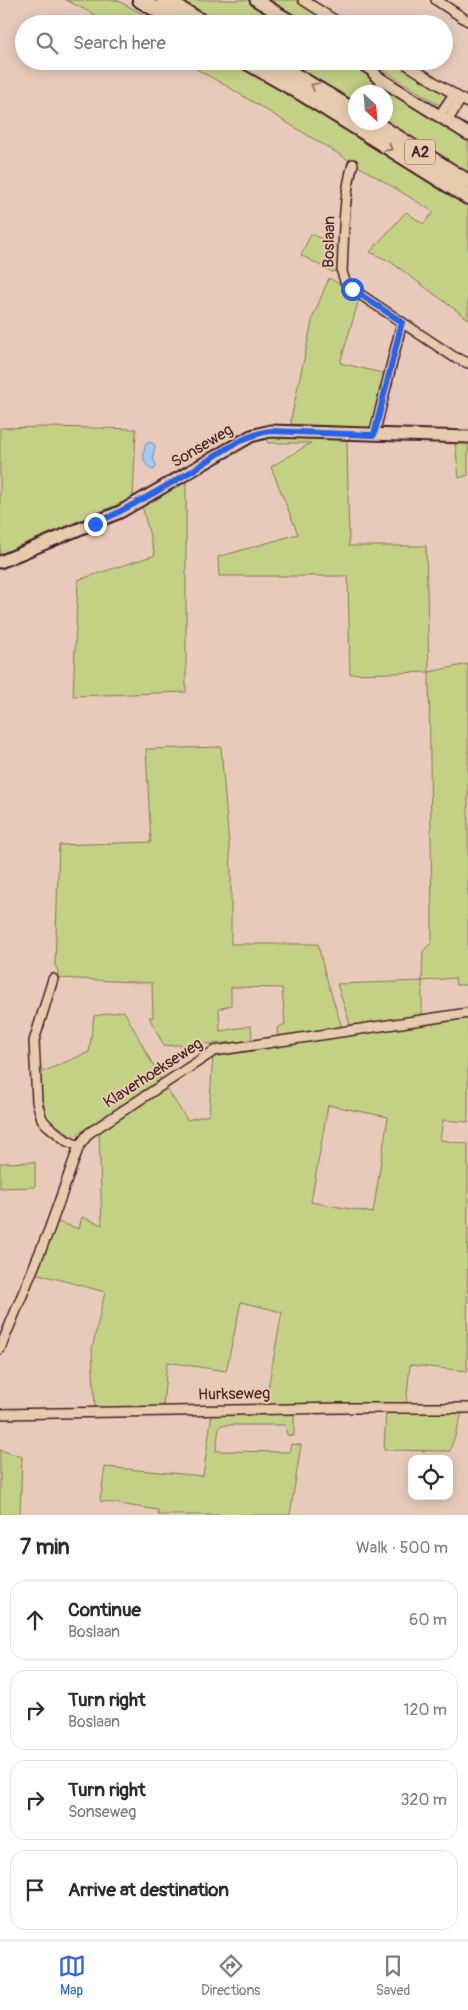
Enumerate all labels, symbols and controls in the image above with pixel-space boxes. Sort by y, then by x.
search box [15,15,453,70]
icon: search [33,29,61,57]
text: Search here [73,31,166,55]
one-way arrow [311,83,320,93]
north arrow [348,85,393,130]
road number: A2 [405,140,435,164]
one-way arrow [383,141,392,151]
street label: Boslaan [319,216,339,268]
route start [341,278,364,301]
street label: Sonseweg [168,420,236,472]
route end [84,513,107,536]
street label: Klaverhoekseweg [100,1034,206,1112]
street label: Hurkseweg [198,1383,270,1405]
map controls [408,1455,453,1500]
button: locate [408,1455,453,1500]
text: 7 min [20,1534,70,1561]
text: Walk · 500 m [356,1538,448,1558]
text: Continue [68,1598,141,1622]
icon: ahead [21,1606,49,1634]
text: 60 m [409,1610,447,1630]
text: Boslaan [68,1622,120,1642]
text: Turn right [68,1688,146,1712]
icon: right [21,1696,49,1724]
text: 120 m [403,1700,447,1720]
text: Boslaan [68,1712,120,1732]
text: Turn right [68,1778,146,1802]
icon: right [21,1786,49,1814]
text: 320 m [401,1790,447,1810]
text: Sonseweg [68,1802,136,1822]
icon: arrive [21,1876,49,1904]
text: Arrive at destination [68,1878,229,1902]
tab: Map [58,1952,86,1999]
tab: Directions [201,1952,260,1999]
tab: Saved [376,1952,410,1999]

